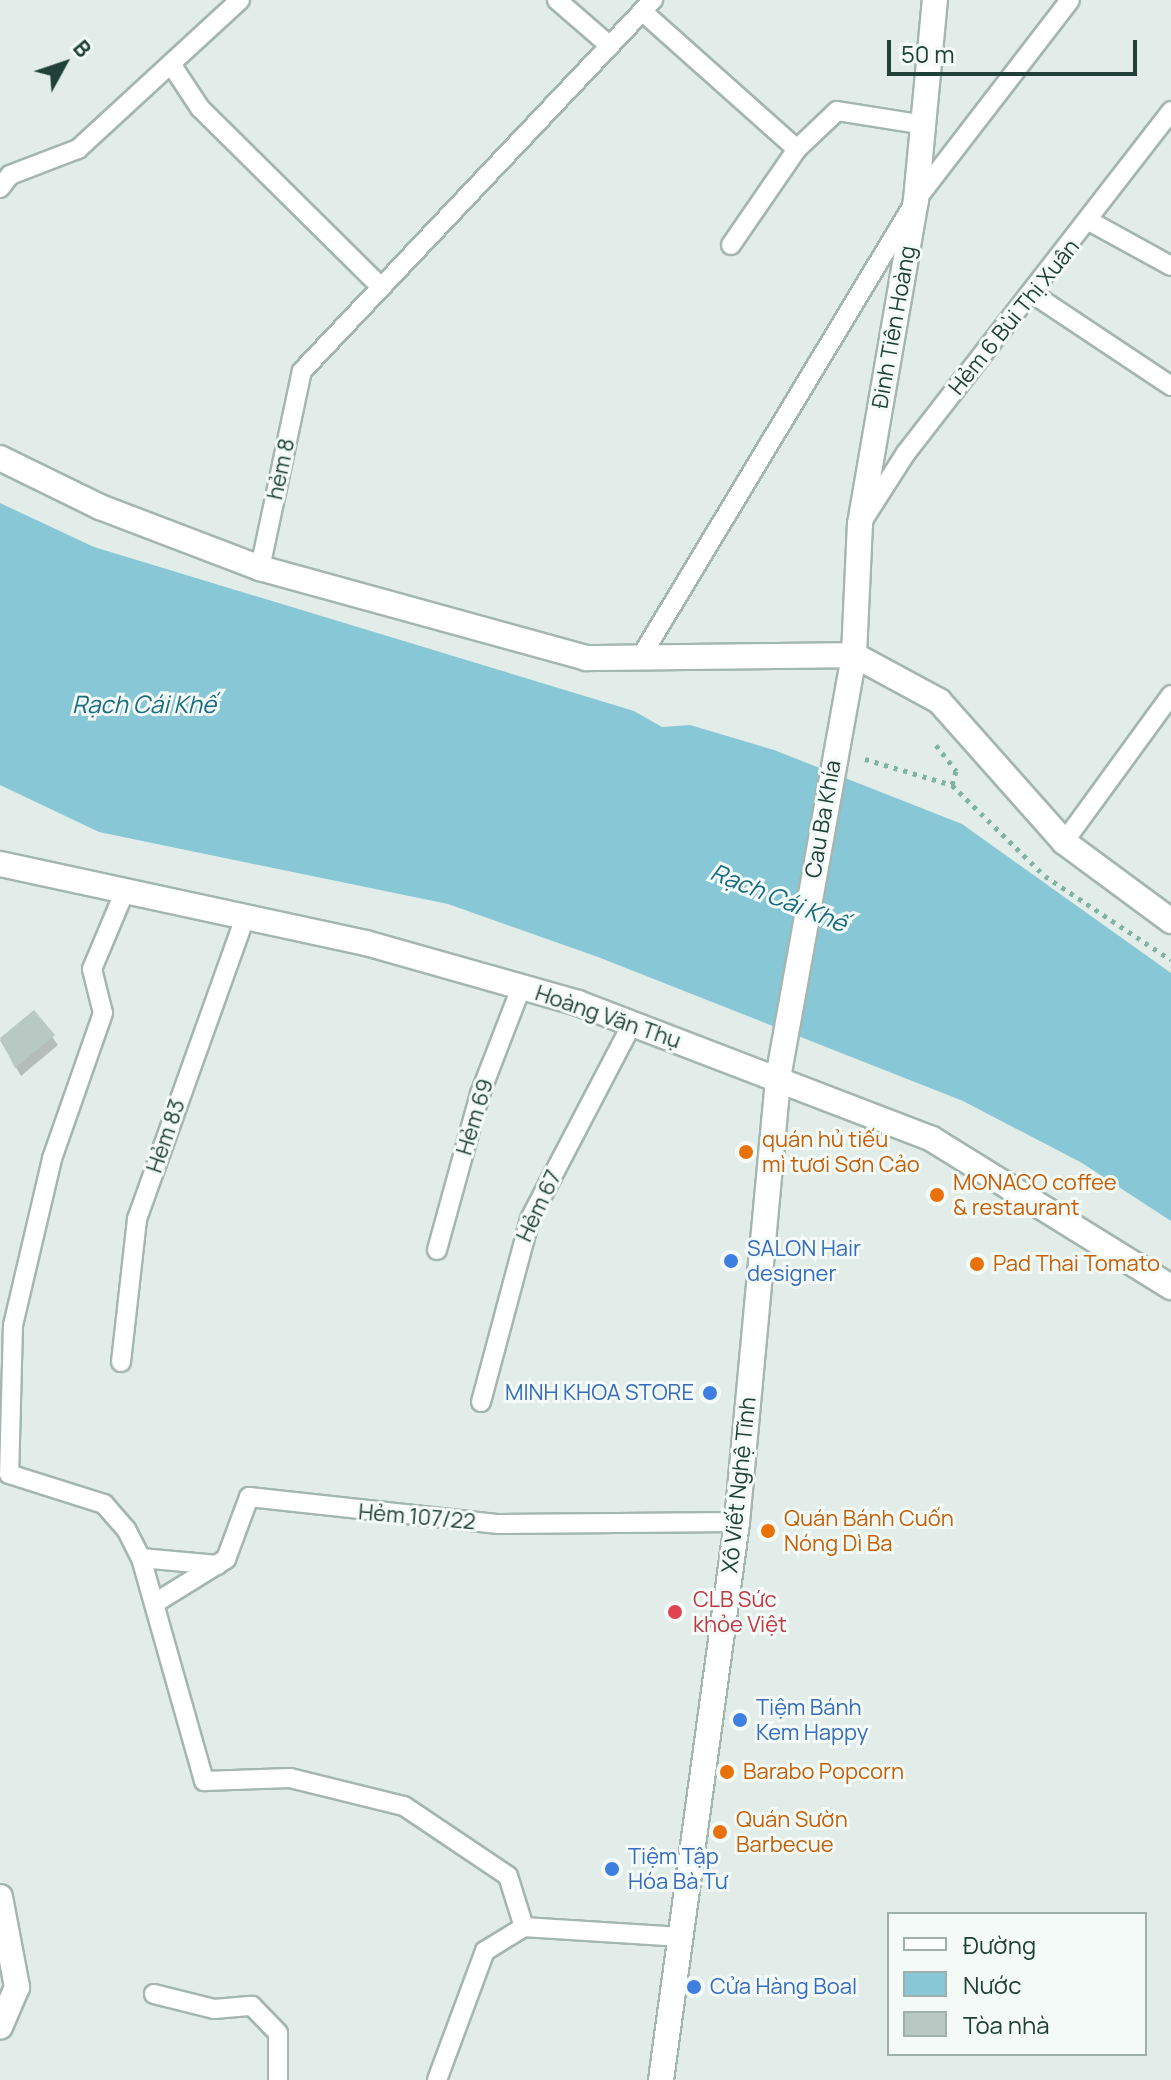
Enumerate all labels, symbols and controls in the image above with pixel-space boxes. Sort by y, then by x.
north arrow [24,24,104,104]
scale bar [891,24,1141,74]
text: B [66,34,98,64]
text: 50 m [901,37,955,70]
street label: Hẻm 6 Bùi Thị Xuân [943,234,1085,400]
street label: Đinh Tiên Hoàng [867,243,921,411]
street label: hẻm 8 [262,436,300,502]
water label: Rạch Cái Khế [72,690,216,718]
street label: Cau Ba Khía [800,758,846,880]
water label: Rạch Cái Khế [707,857,851,937]
street label: Hoàng Văn Thụ [532,980,684,1054]
street label: Hẻm 69 [451,1076,499,1158]
street label: Hẻm 83 [141,1096,191,1176]
place label: quán hủ tiếu mì tươi Sơn Cảo [762,1126,920,1178]
marker: quán hủ tiếu mì tươi Sơn Cảo [737,1143,755,1161]
street label: Hẻm 67 [511,1166,567,1246]
place label: MONACO coffee & restaurant [953,1169,1117,1220]
marker: MONACO coffee & restaurant [928,1186,946,1204]
place label: SALON Hair designer [747,1235,861,1286]
place label: Pad Thai Tomato [993,1251,1160,1277]
marker: SALON Hair designer [722,1252,740,1270]
marker: Pad Thai Tomato [968,1255,986,1273]
place label: MINH KHOA STORE [505,1380,694,1406]
marker: MINH KHOA STORE [701,1384,719,1402]
street label: Xô Viết Nghệ Tĩnh [717,1396,761,1574]
street label: Hẻm 107/22 [357,1499,477,1535]
place label: Quán Bánh Cuốn Nóng Dì Ba [784,1505,954,1556]
marker: Quán Bánh Cuốn Nóng Dì Ba [759,1522,777,1540]
place label: CLB Sức khỏe Việt [693,1586,787,1638]
marker: CLB Sức khỏe Việt [664,1601,686,1623]
place label: Tiệm Bánh Kem Happy [756,1694,868,1746]
marker: Tiệm Bánh Kem Happy [731,1711,749,1729]
place label: Barabo Popcorn [743,1759,904,1785]
marker: Barabo Popcorn [718,1763,736,1781]
place label: Quán Sườn Barbecue [736,1806,848,1858]
marker: Quán Sườn Barbecue [711,1823,729,1841]
place label: Tiệm Tập Hóa Bà Tư [628,1843,728,1894]
marker: Tiệm Tập Hóa Bà Tư [603,1860,621,1878]
legend [887,1912,1147,2056]
text: Đường [963,1928,1036,1961]
text: Nước [963,1968,1022,2001]
place label: Cửa Hàng Boal [710,1974,857,2000]
marker: Cửa Hàng Boal [685,1978,703,1996]
text: Tòa nhà [963,2008,1050,2041]

